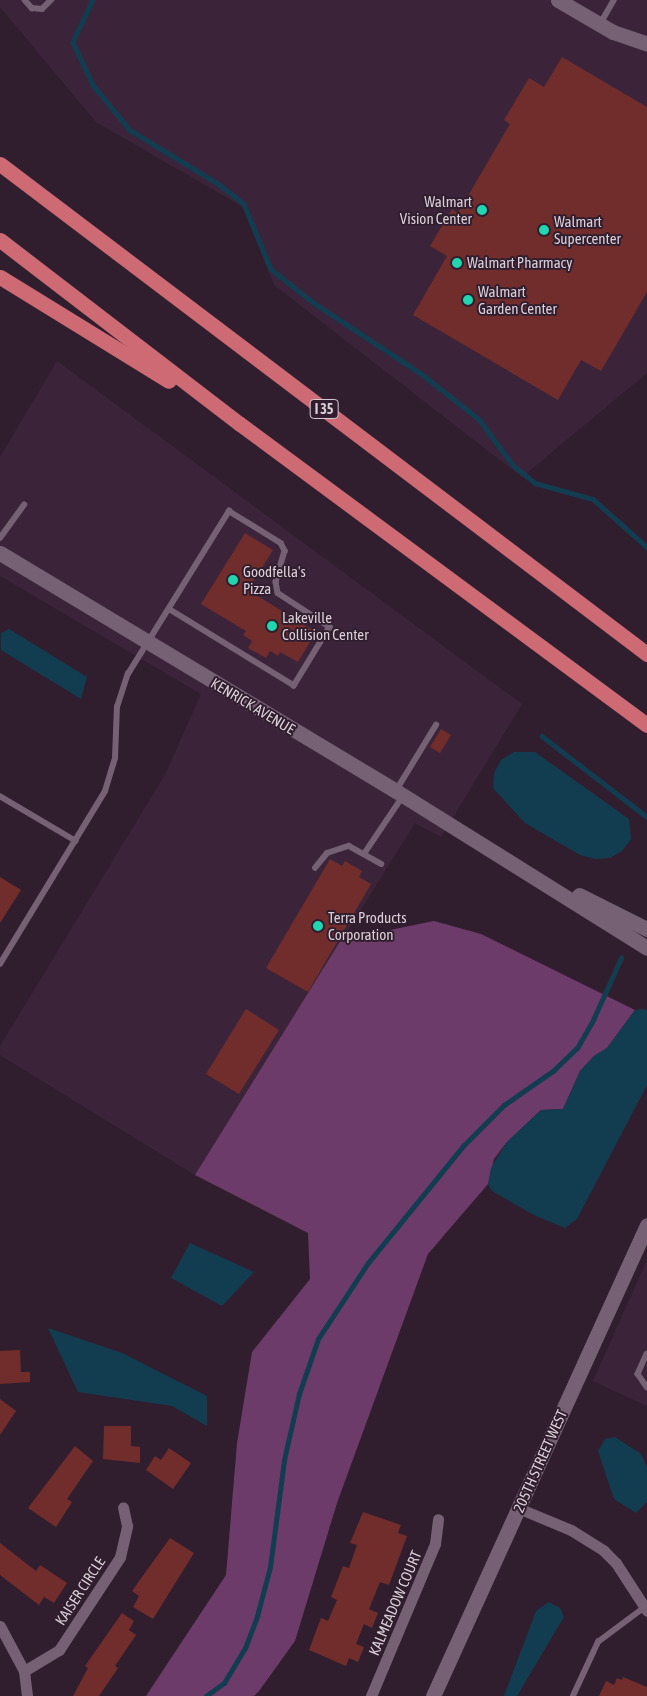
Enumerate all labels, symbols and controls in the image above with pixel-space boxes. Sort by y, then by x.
place label: Walmart Vision Center [400,192,472,227]
marker: Walmart Vision Center [476,204,488,216]
place label: Walmart Supercenter [554,212,621,247]
marker: Walmart Supercenter [538,224,550,236]
place label: Walmart Pharmacy [467,254,572,272]
marker: Walmart Pharmacy [451,257,463,269]
place label: Walmart Garden Center [478,282,557,317]
marker: Walmart Garden Center [462,294,474,306]
road number: I 35 [309,398,339,420]
place label: Goodfella's Pizza [243,562,306,597]
marker: Goodfella's Pizza [227,574,239,586]
place label: Lakeville Collision Center [282,608,369,643]
marker: Lakeville Collision Center [266,620,278,632]
street label: KENRICK AVENUE [208,674,298,738]
place label: Terra Products Corporation [328,908,406,943]
marker: Terra Products Corporation [312,920,324,932]
street label: 205TH STREET WEST [509,1407,571,1515]
street label: KALMEADOW COURT [365,1548,425,1658]
street label: KAISER CIRCLE [51,1554,109,1628]

